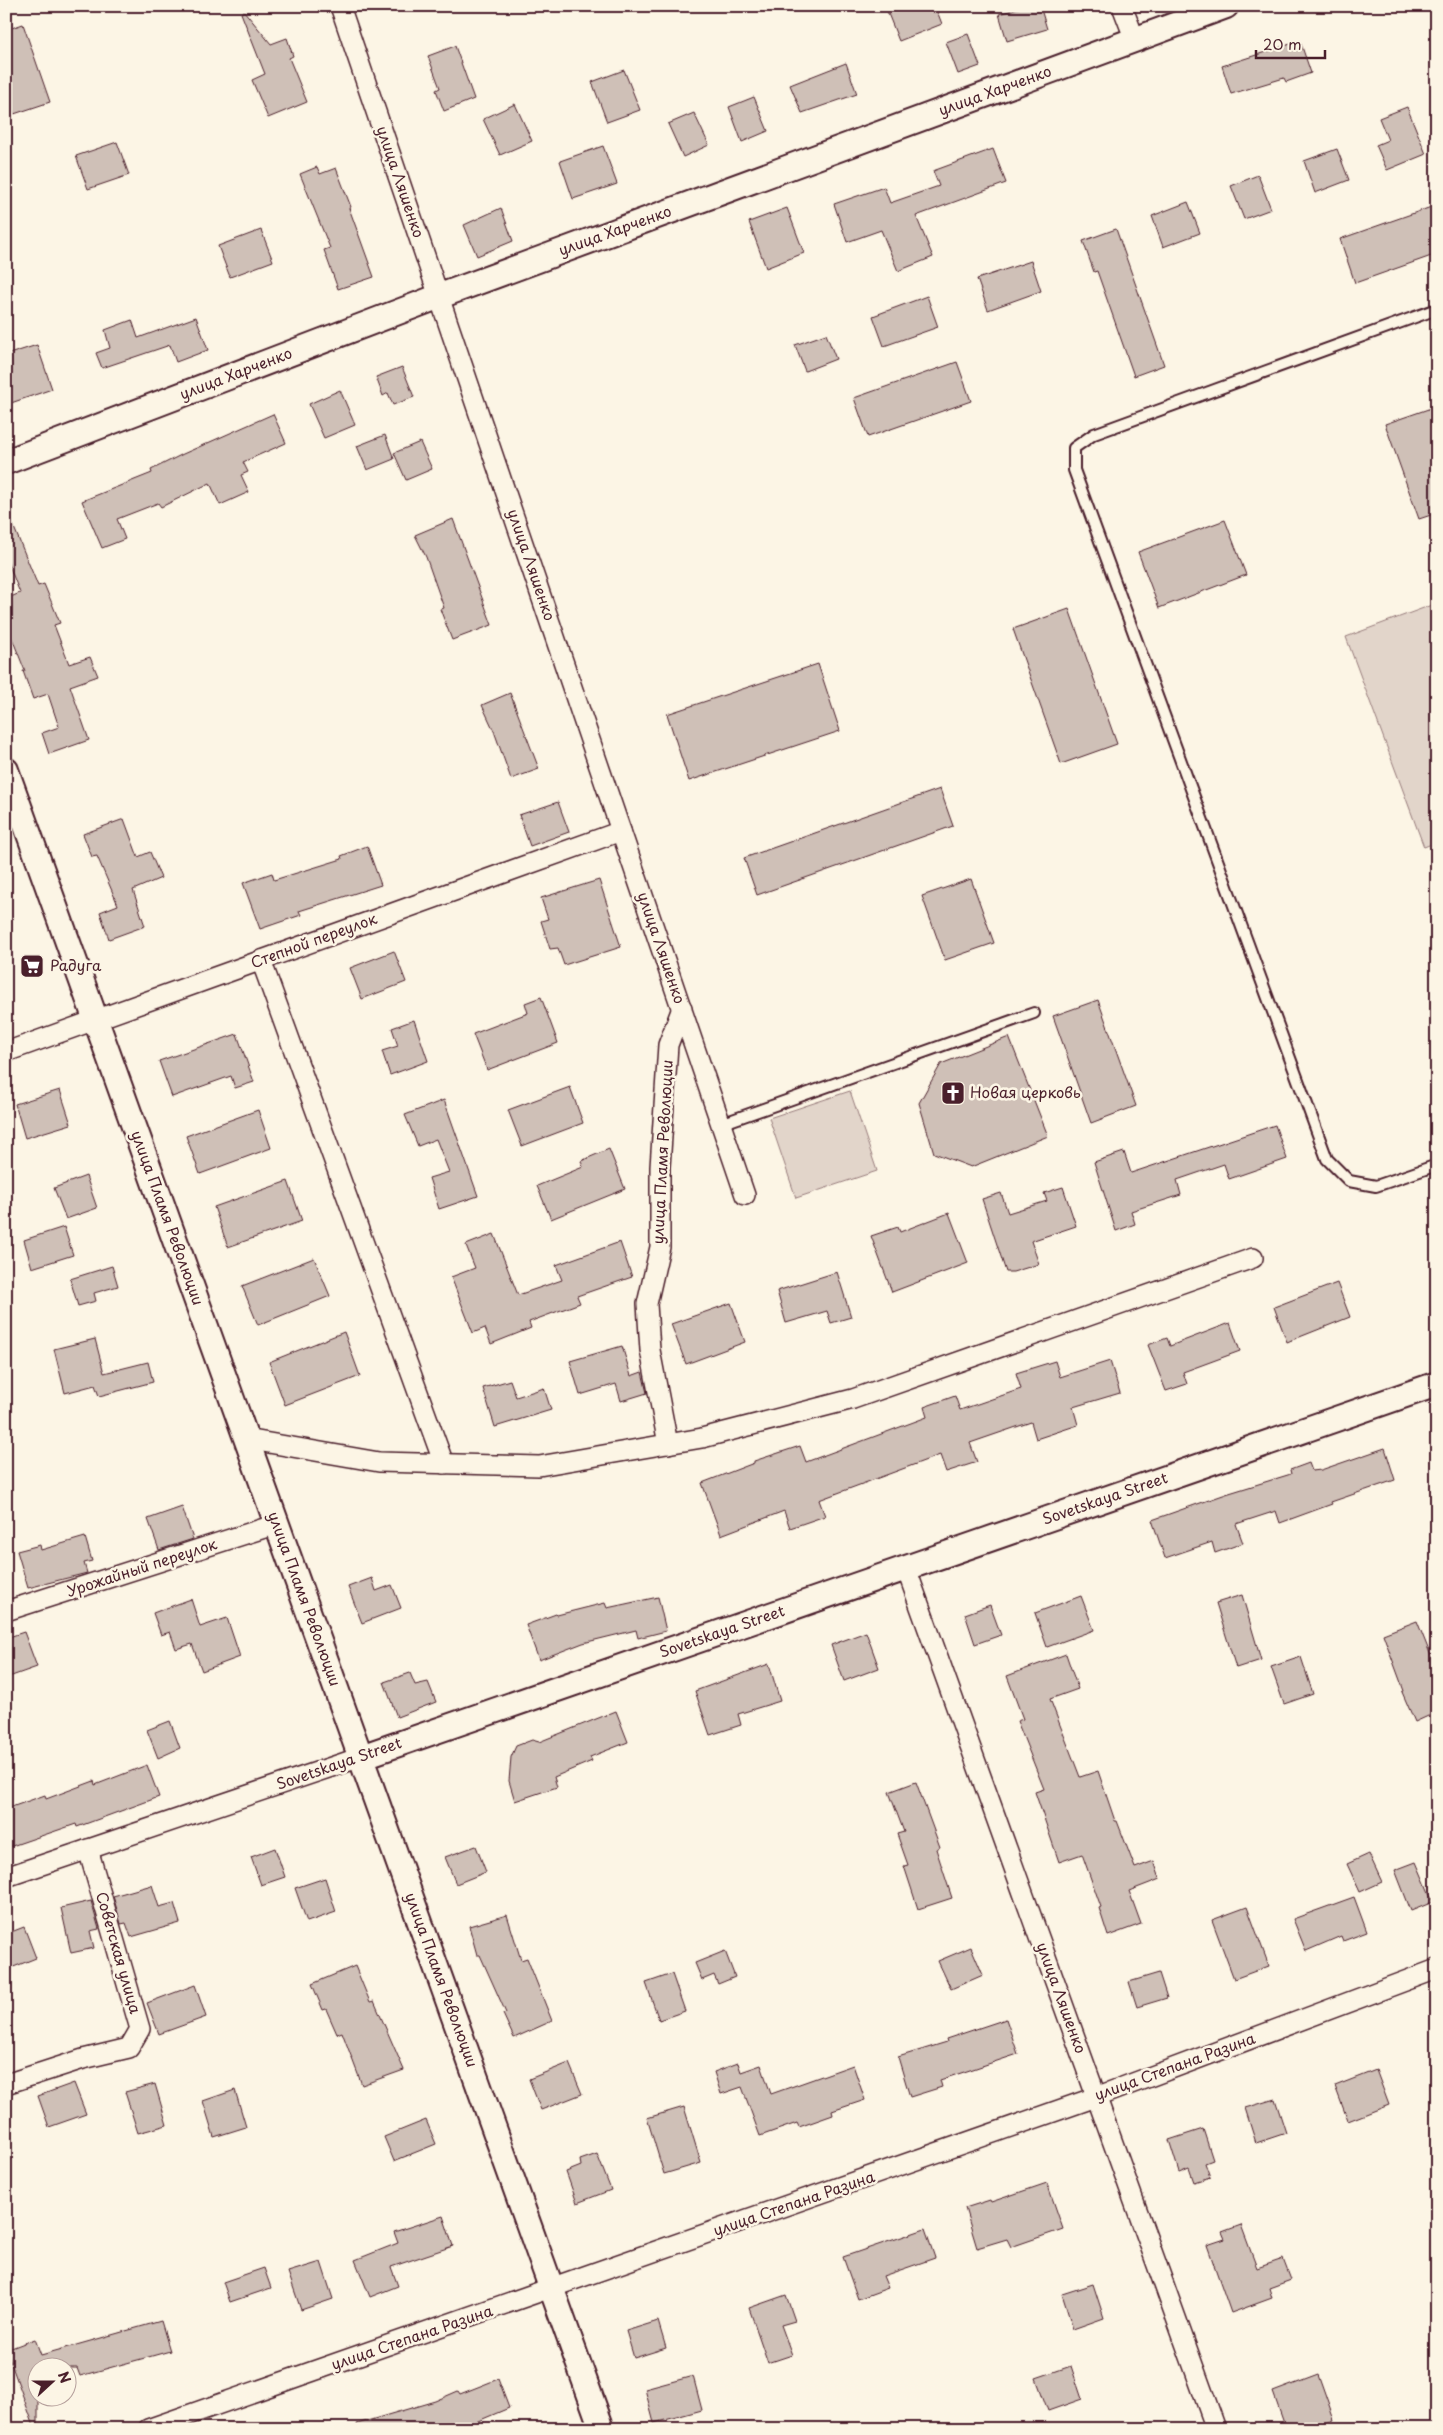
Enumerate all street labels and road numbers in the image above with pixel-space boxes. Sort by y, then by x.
street label: улица Харченко [935,58,1054,121]
street label: улица Ляшенко [372,123,431,241]
street label: улица Харченко [555,198,674,261]
street label: улица Харченко [176,341,295,405]
street label: улица Ляшенко [503,506,562,624]
street label: улица Ляшенко [633,889,692,1007]
street label: Степной переулок [247,906,380,973]
street label: улица Пламя Революции [645,1059,678,1245]
street label: улица Пламя Революции [126,1127,211,1308]
street label: Sovetskaya Street [1039,1465,1170,1530]
street label: улица Пламя Революции [263,1508,348,1689]
street label: Урожайный переулок [63,1531,220,1602]
street label: Sovetskaya Street [656,1598,787,1663]
street label: Sovetskaya Street [273,1730,404,1795]
street label: Советская улица [91,1889,148,2017]
street label: улица Пламя Революции [400,1889,485,2070]
street label: улица Ляшенко [1032,1939,1093,2056]
street label: улица Степана Разина [1091,2026,1259,2105]
street label: улица Степана Разина [710,2164,878,2241]
street label: улица Степана Разина [328,2298,496,2375]

